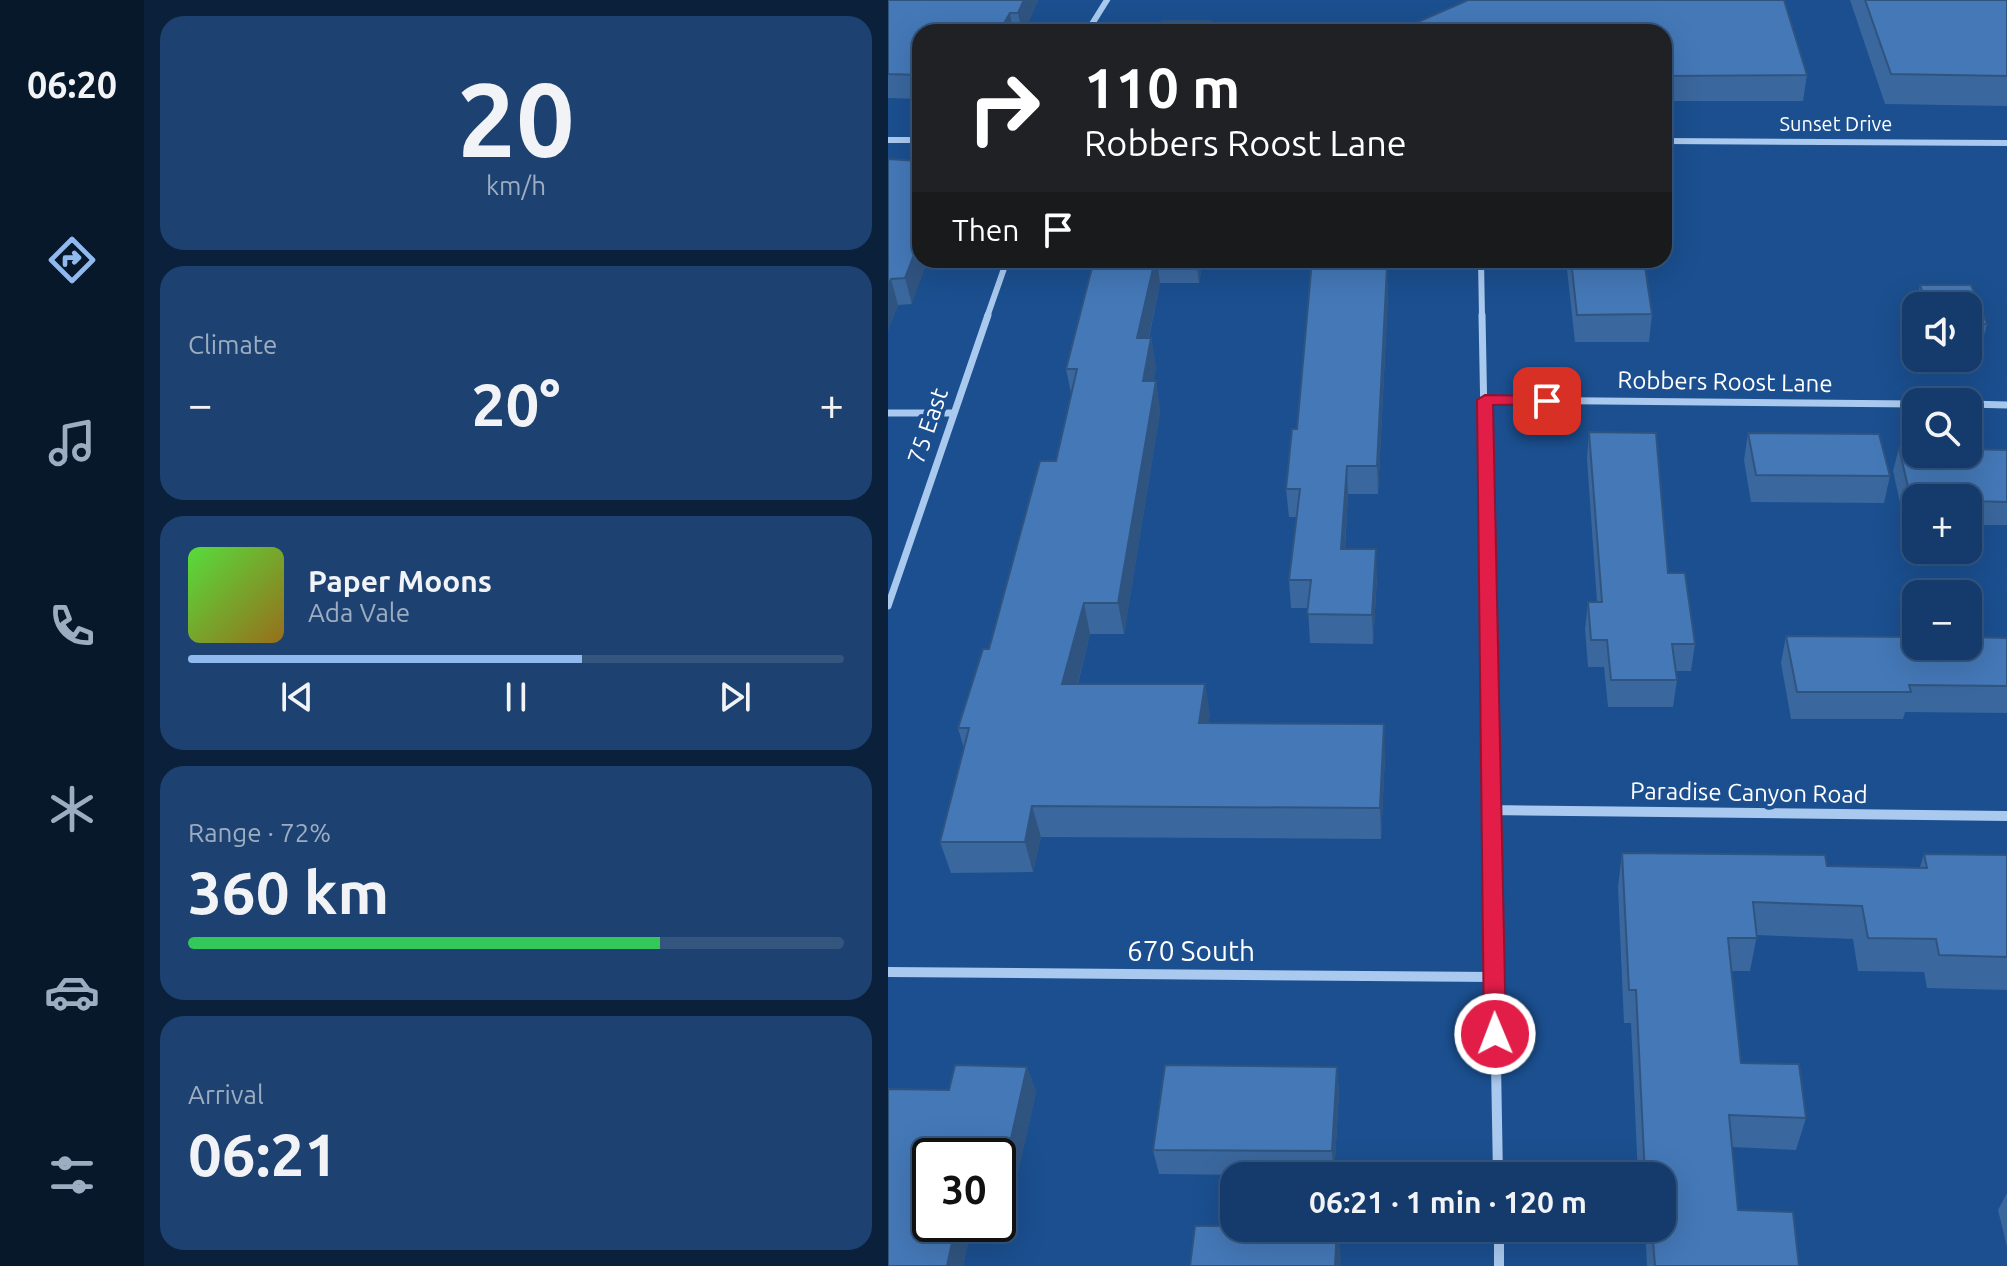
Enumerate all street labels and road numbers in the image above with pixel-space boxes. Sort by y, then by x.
street label: Sunset Drive [1780,112,1892,135]
street label: Robbers Roost Lane [1617,366,1833,397]
street label: 75 East [902,384,953,467]
street label: Paradise Canyon Road [1630,777,1868,808]
street label: 670 South [1127,935,1255,966]

